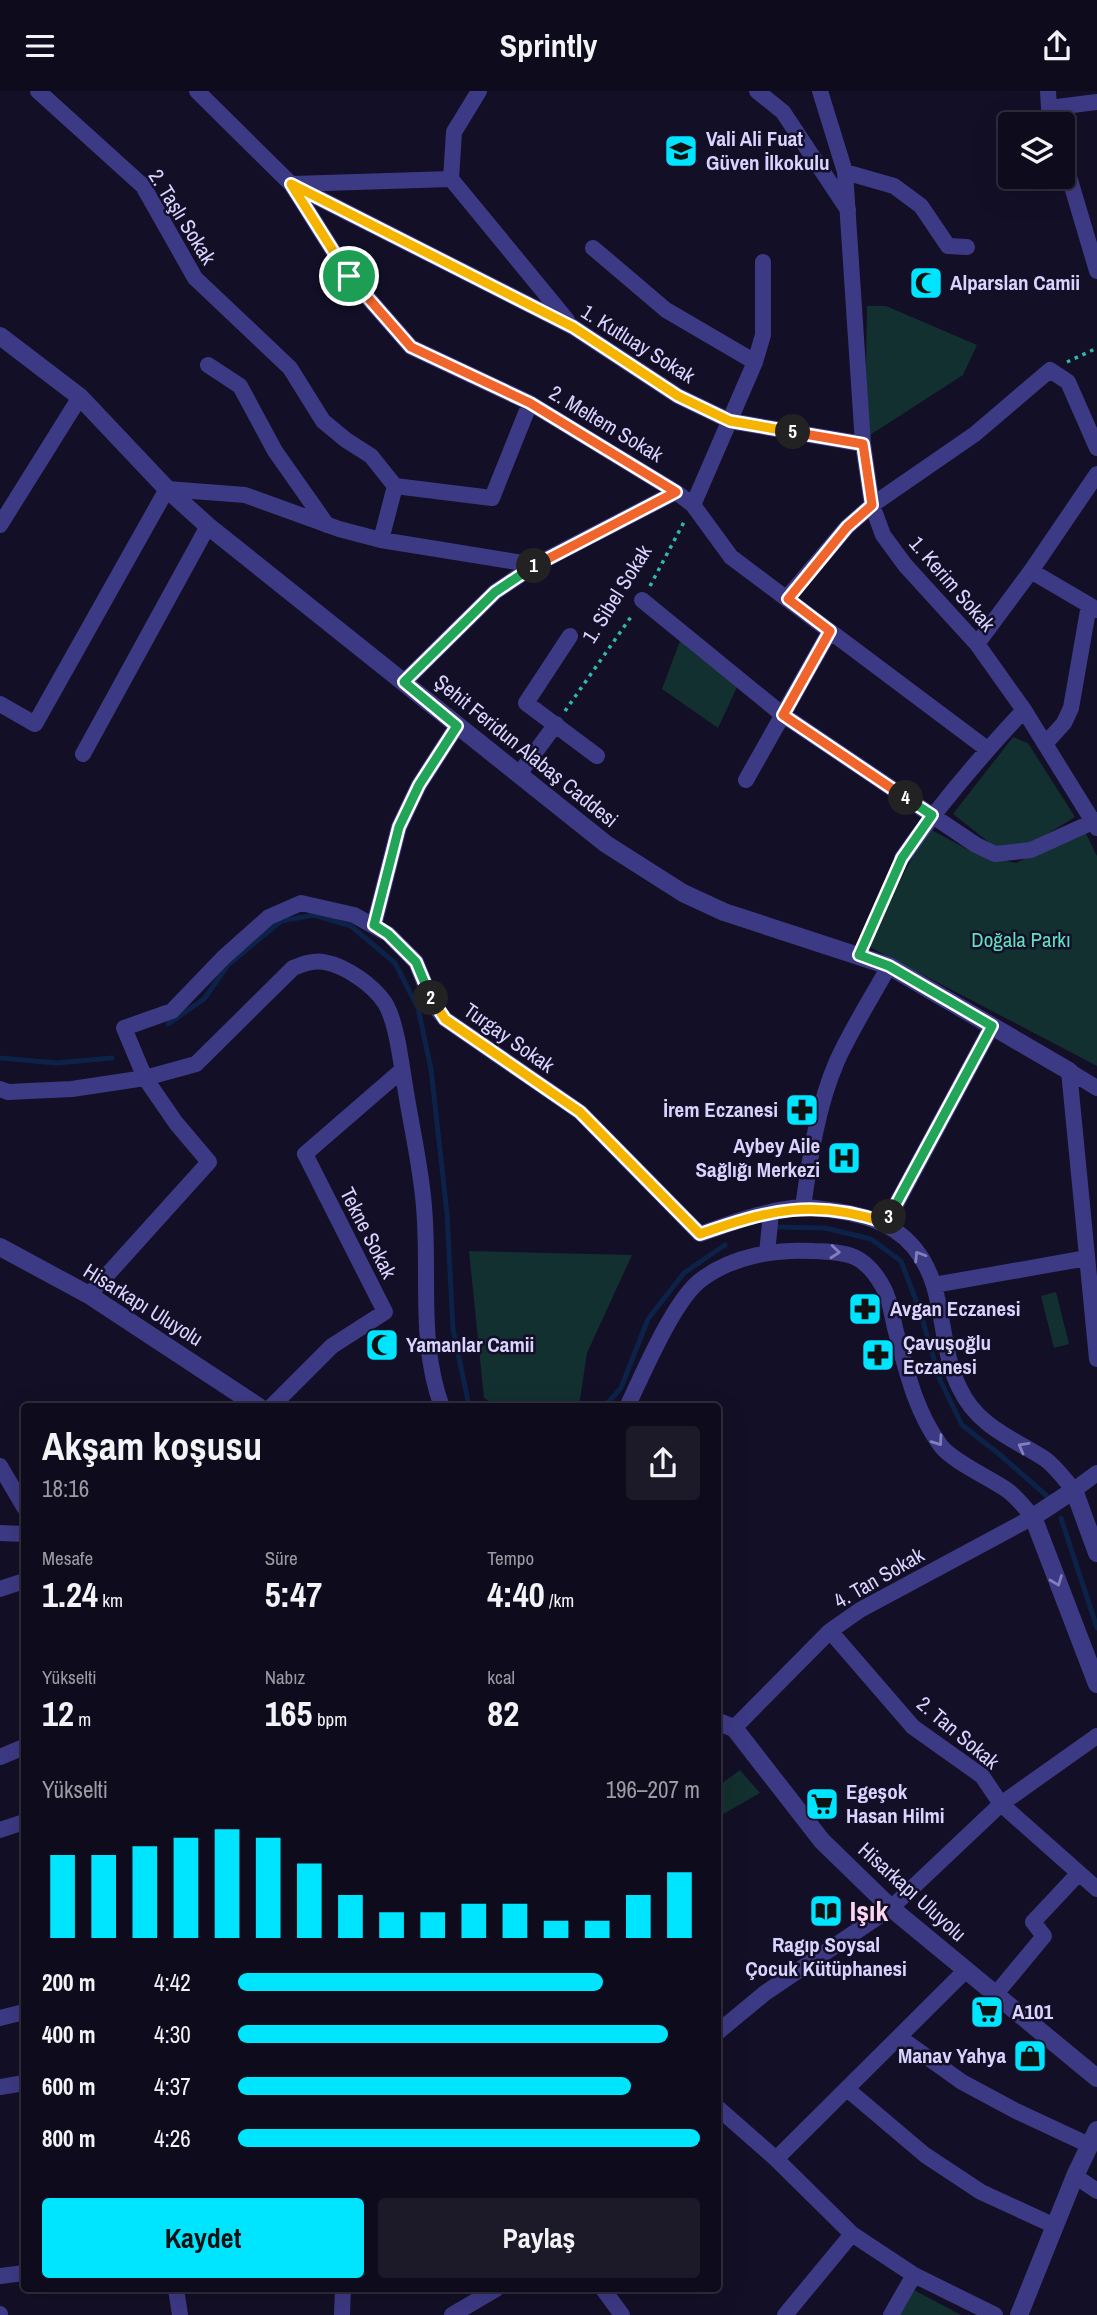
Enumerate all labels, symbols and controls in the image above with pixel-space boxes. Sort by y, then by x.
text: Sprintly [500,24,597,67]
icon: menu [21,27,59,65]
icon: share [1038,27,1076,65]
map controls [998,112,1075,189]
button: layers [998,112,1075,189]
place label: Vali Ali Fuat Güven İlkokulu [706,124,829,177]
school or university icon: Vali Ali Fuat Güven İlkokulu [662,132,700,170]
street label: 2. Taşlı Sokak [142,164,223,270]
pin [319,246,379,306]
icon: arrive [330,257,368,295]
mosque icon: Alparslan Camii [907,264,945,302]
place label: Alparslan Camii [950,268,1080,297]
street label: 1. Kutluay Sokak [576,297,701,390]
street label: 2. Meltem Sokak [544,378,669,469]
pin: 5 [776,415,810,449]
text: 5 [788,418,797,444]
street label: 1. Kerim Sokak [903,530,1002,638]
street label: 1. Sibel Sokak [575,539,658,649]
pin: 1 [516,549,552,583]
text: 1 [529,552,538,578]
street label: Şehit Feridun Alabaş Caddesi [428,667,624,834]
pin: 4 [888,781,923,815]
text: 4 [901,784,910,810]
park label: Doğala Parkı [971,925,1071,954]
pin: 2 [414,981,448,1016]
text: 2 [426,984,435,1010]
street label: Turgay Sokak [458,996,561,1080]
pharmacy icon: İrem Eczanesi [783,1091,821,1129]
place label: İrem Eczanesi [663,1095,778,1124]
place label: Aybey Aile Sağlığı Merkezi [696,1131,820,1184]
hospital icon: Aybey Aile Sağlığı Merkezi [825,1139,863,1177]
street label: Tekne Sokak [333,1182,404,1284]
pin: 3 [872,1199,906,1235]
text: 3 [884,1203,893,1229]
one-way arrow [830,1244,841,1259]
one-way arrow [915,1250,928,1263]
street label: Hisarkapı Uluyolu [78,1256,209,1353]
pharmacy icon: Avgan Eczanesi [846,1290,884,1328]
place label: Avgan Eczanesi [890,1294,1021,1323]
mosque icon: Yamanlar Camii [363,1326,401,1364]
place label: Çavuşoğlu Eczanesi [903,1328,991,1381]
place label: Yamanlar Camii [406,1330,534,1359]
pharmacy icon: Çavuşoğlu Eczanesi [859,1336,897,1374]
text: Akşam koşusu [42,1421,262,1472]
button: share [626,1426,700,1500]
one-way arrow [930,1433,942,1446]
one-way arrow [1018,1442,1030,1455]
text: 18:16 [42,1473,89,1504]
street label: 4. Tan Sokak [828,1540,929,1615]
text: Mesafe [42,1545,93,1571]
text: Süre [265,1545,298,1571]
text: Tempo [487,1545,534,1571]
text: 1.24 [42,1571,98,1618]
text: 5:47 [265,1571,322,1618]
text: 4:40 [487,1571,545,1618]
one-way arrow [1049,1574,1063,1586]
text: km [98,1587,123,1613]
text: /km [545,1587,574,1613]
text: Yükselti [42,1664,97,1690]
text: Nabız [265,1664,305,1690]
text: kcal [487,1664,515,1690]
street label: 2. Tan Sokak [911,1689,1006,1776]
text: 12 [42,1690,74,1737]
text: 165 [265,1690,313,1737]
text: 82 [487,1690,519,1737]
text: m [74,1706,91,1732]
text: bpm [313,1706,347,1732]
text: Yükselti [42,1774,108,1805]
text: 196–207 m [606,1774,700,1805]
place label: Egeşok Hasan Hilmi [846,1777,945,1830]
supermarket icon: Egeşok Hasan Hilmi [803,1785,841,1823]
street label: Hisarkapı Uluyolu [852,1835,973,1948]
library icon: Ragıp Soysal Çocuk Kütüphanesi [807,1892,845,1930]
district label: Işık [850,1892,888,1930]
place label: Ragıp Soysal Çocuk Kütüphanesi [745,1930,907,1983]
text: 200 m [42,1967,95,1998]
text: 4:42 [154,1967,191,1998]
supermarket icon: A101 [968,1993,1006,2031]
place label: A101 [1012,1997,1054,2026]
text: 400 m [42,2019,95,2050]
text: 4:30 [154,2019,191,2050]
shop icon: Manav Yahya [1011,2037,1049,2075]
place label: Manav Yahya [898,2041,1006,2070]
text: 600 m [42,2071,95,2102]
text: 4:37 [154,2071,191,2102]
text: 800 m [42,2123,95,2154]
text: 4:26 [154,2123,191,2154]
button: Kaydet [42,2198,364,2278]
button: Paylaş [378,2198,700,2278]

